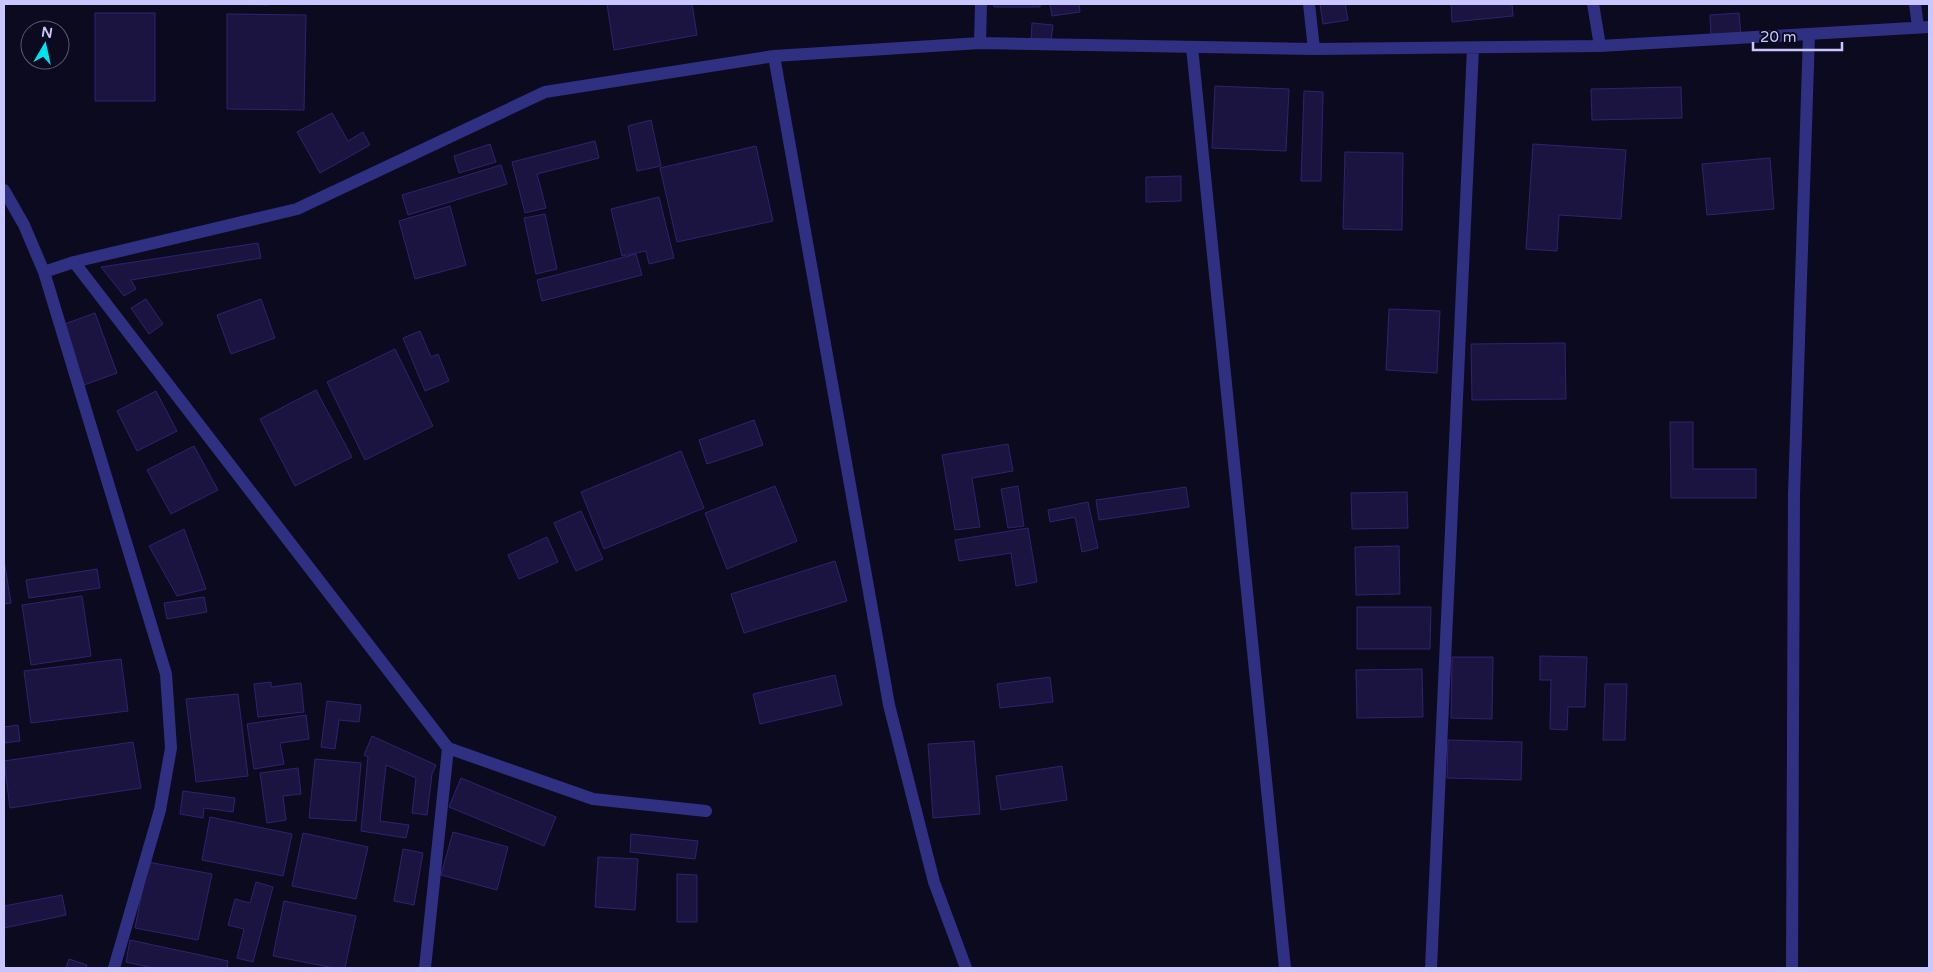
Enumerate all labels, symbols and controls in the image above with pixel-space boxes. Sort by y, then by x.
north arrow [20,20,70,70]
scale bar [1753,20,1842,52]
text: N [40,23,54,42]
text: 20 m [1760,28,1797,46]

